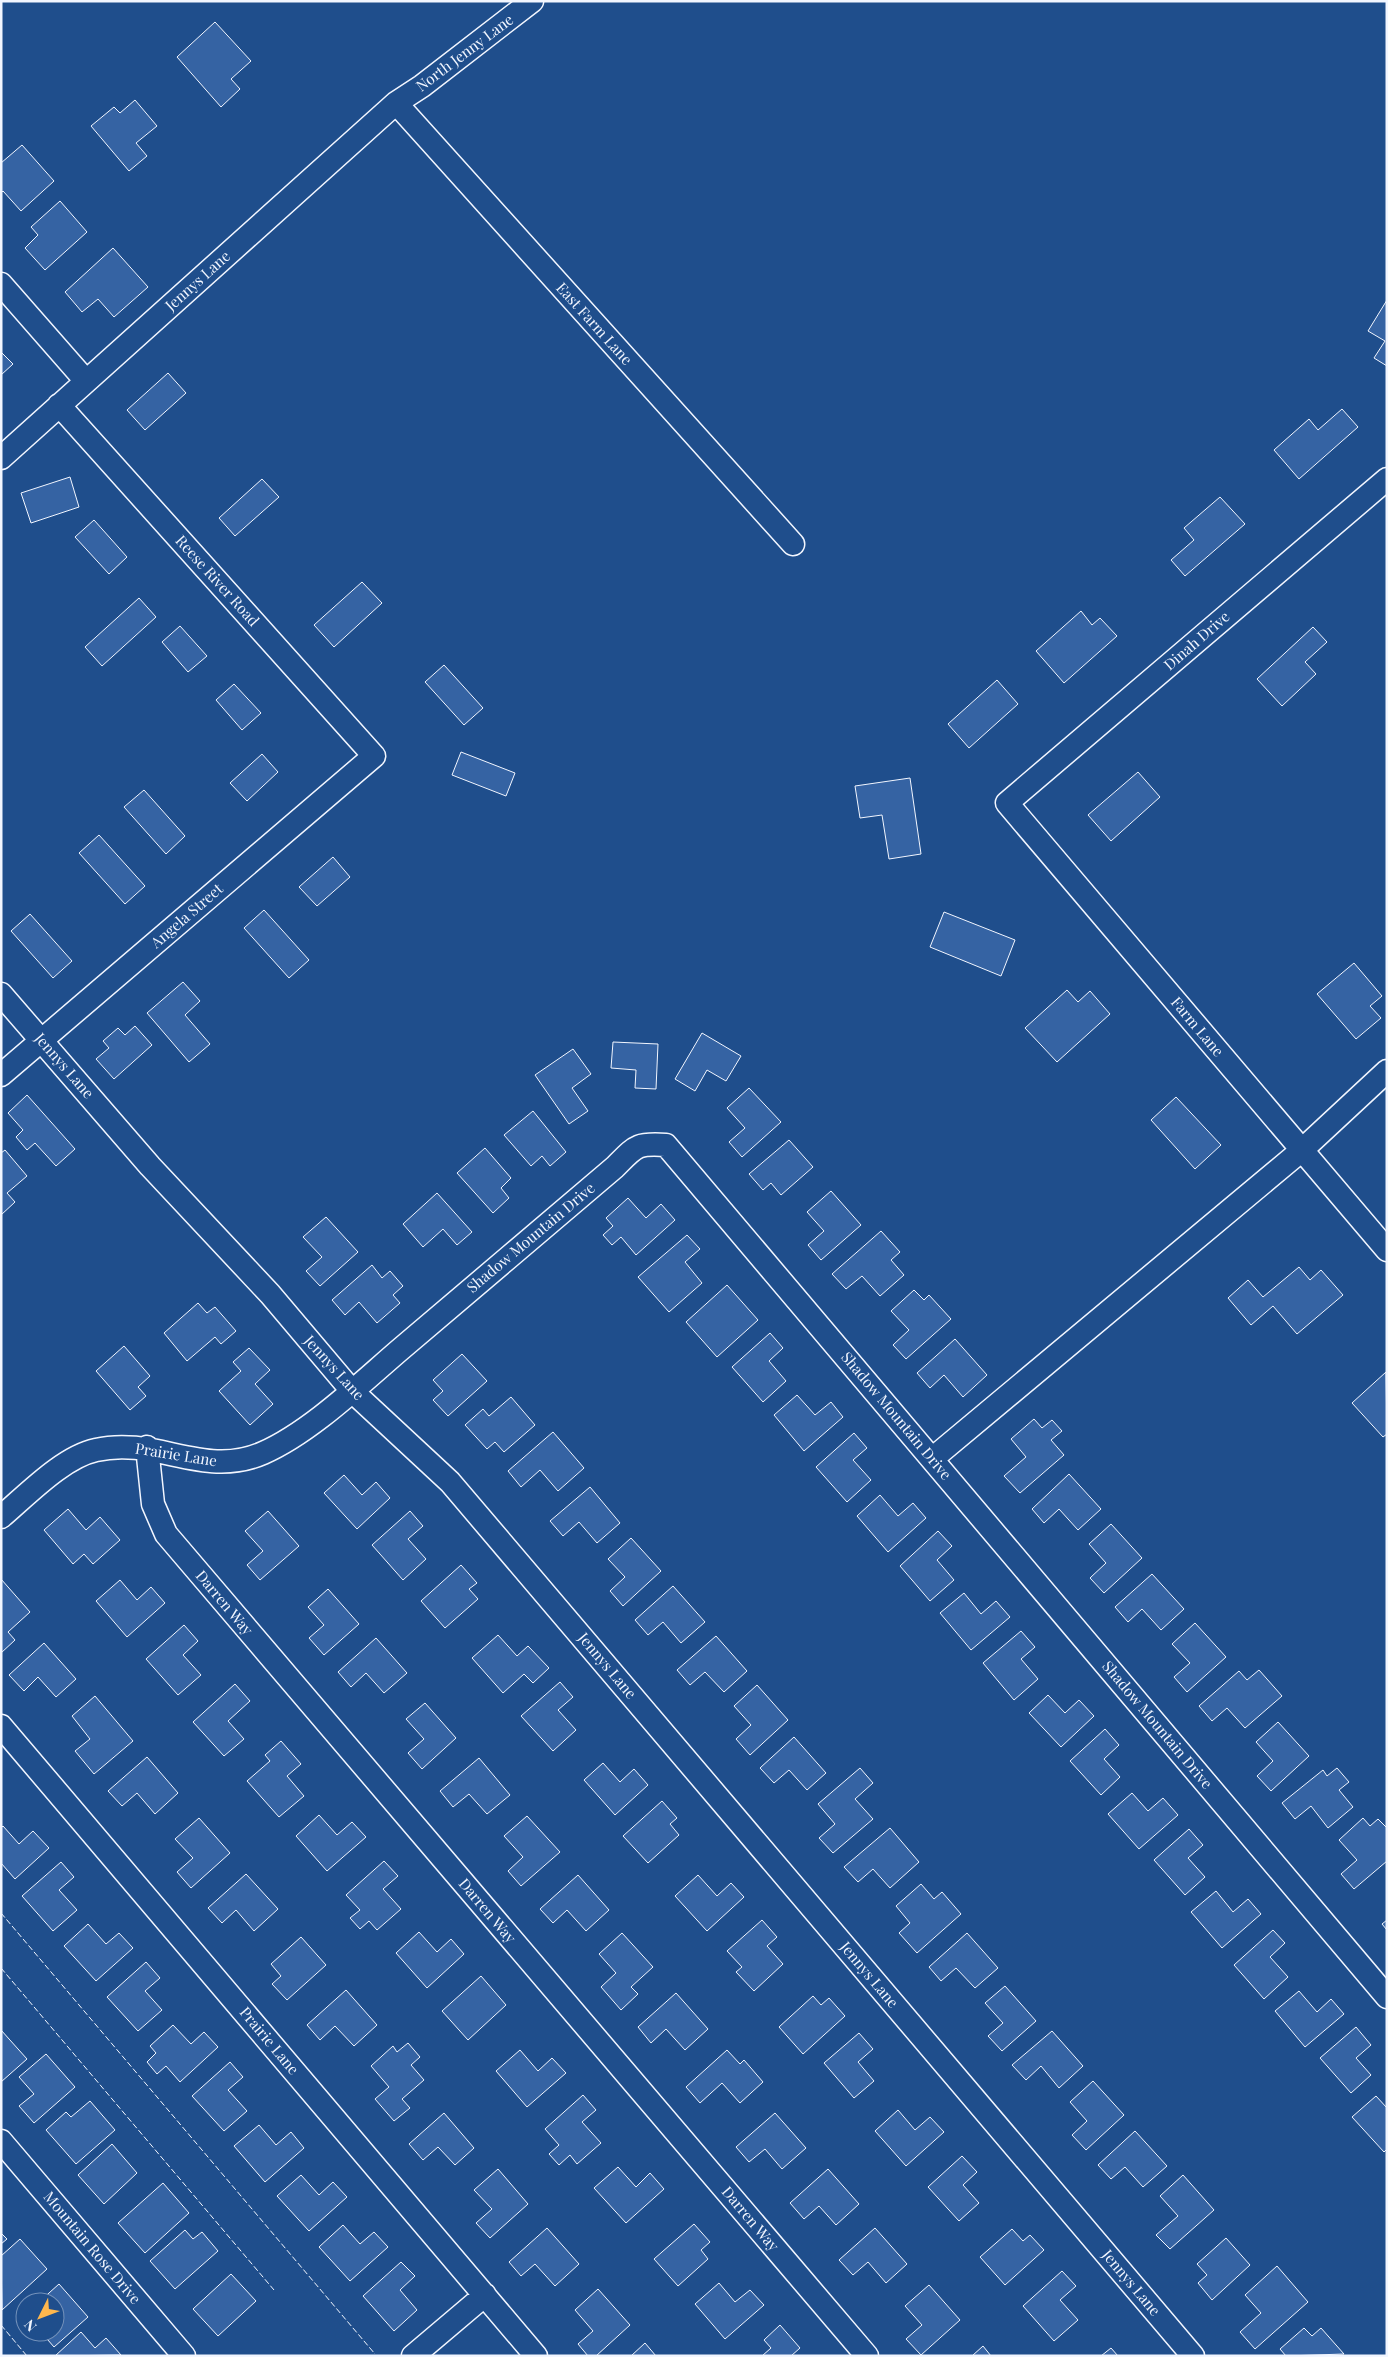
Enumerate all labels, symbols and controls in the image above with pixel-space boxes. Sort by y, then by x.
street label: North Jenny Lane [412,9,517,95]
street label: Jennys Lane [160,246,234,315]
street label: East Farm Lane [552,278,637,369]
street label: Reese River Road [171,531,264,630]
street label: Dinah Drive [1159,606,1233,674]
street label: Angela Street [145,878,227,953]
street label: Farm Lane [1167,992,1229,1061]
street label: Jennys Lane [30,1028,99,1102]
street label: Shadow Mountain Drive [462,1178,599,1297]
street label: Jennys Lane [300,1330,369,1404]
street label: Shadow Mountain Drive [837,1347,956,1484]
street label: Prairie Lane [134,1438,218,1470]
street label: Darren Way [192,1566,258,1639]
street label: Jennys Lane [574,1627,641,1703]
street label: Shadow Mountain Drive [1098,1656,1217,1793]
street label: Darren Way [455,1874,521,1947]
street label: Jennys Lane [836,1936,903,2012]
street label: Prairie Lane [236,2002,304,2078]
street label: Darren Way [718,2182,784,2255]
street label: Mountain Rose Drive [40,2187,146,2308]
street label: Jennys Lane [1098,2244,1165,2320]
north arrow [15,2292,65,2342]
text: N [20,2316,40,2336]

